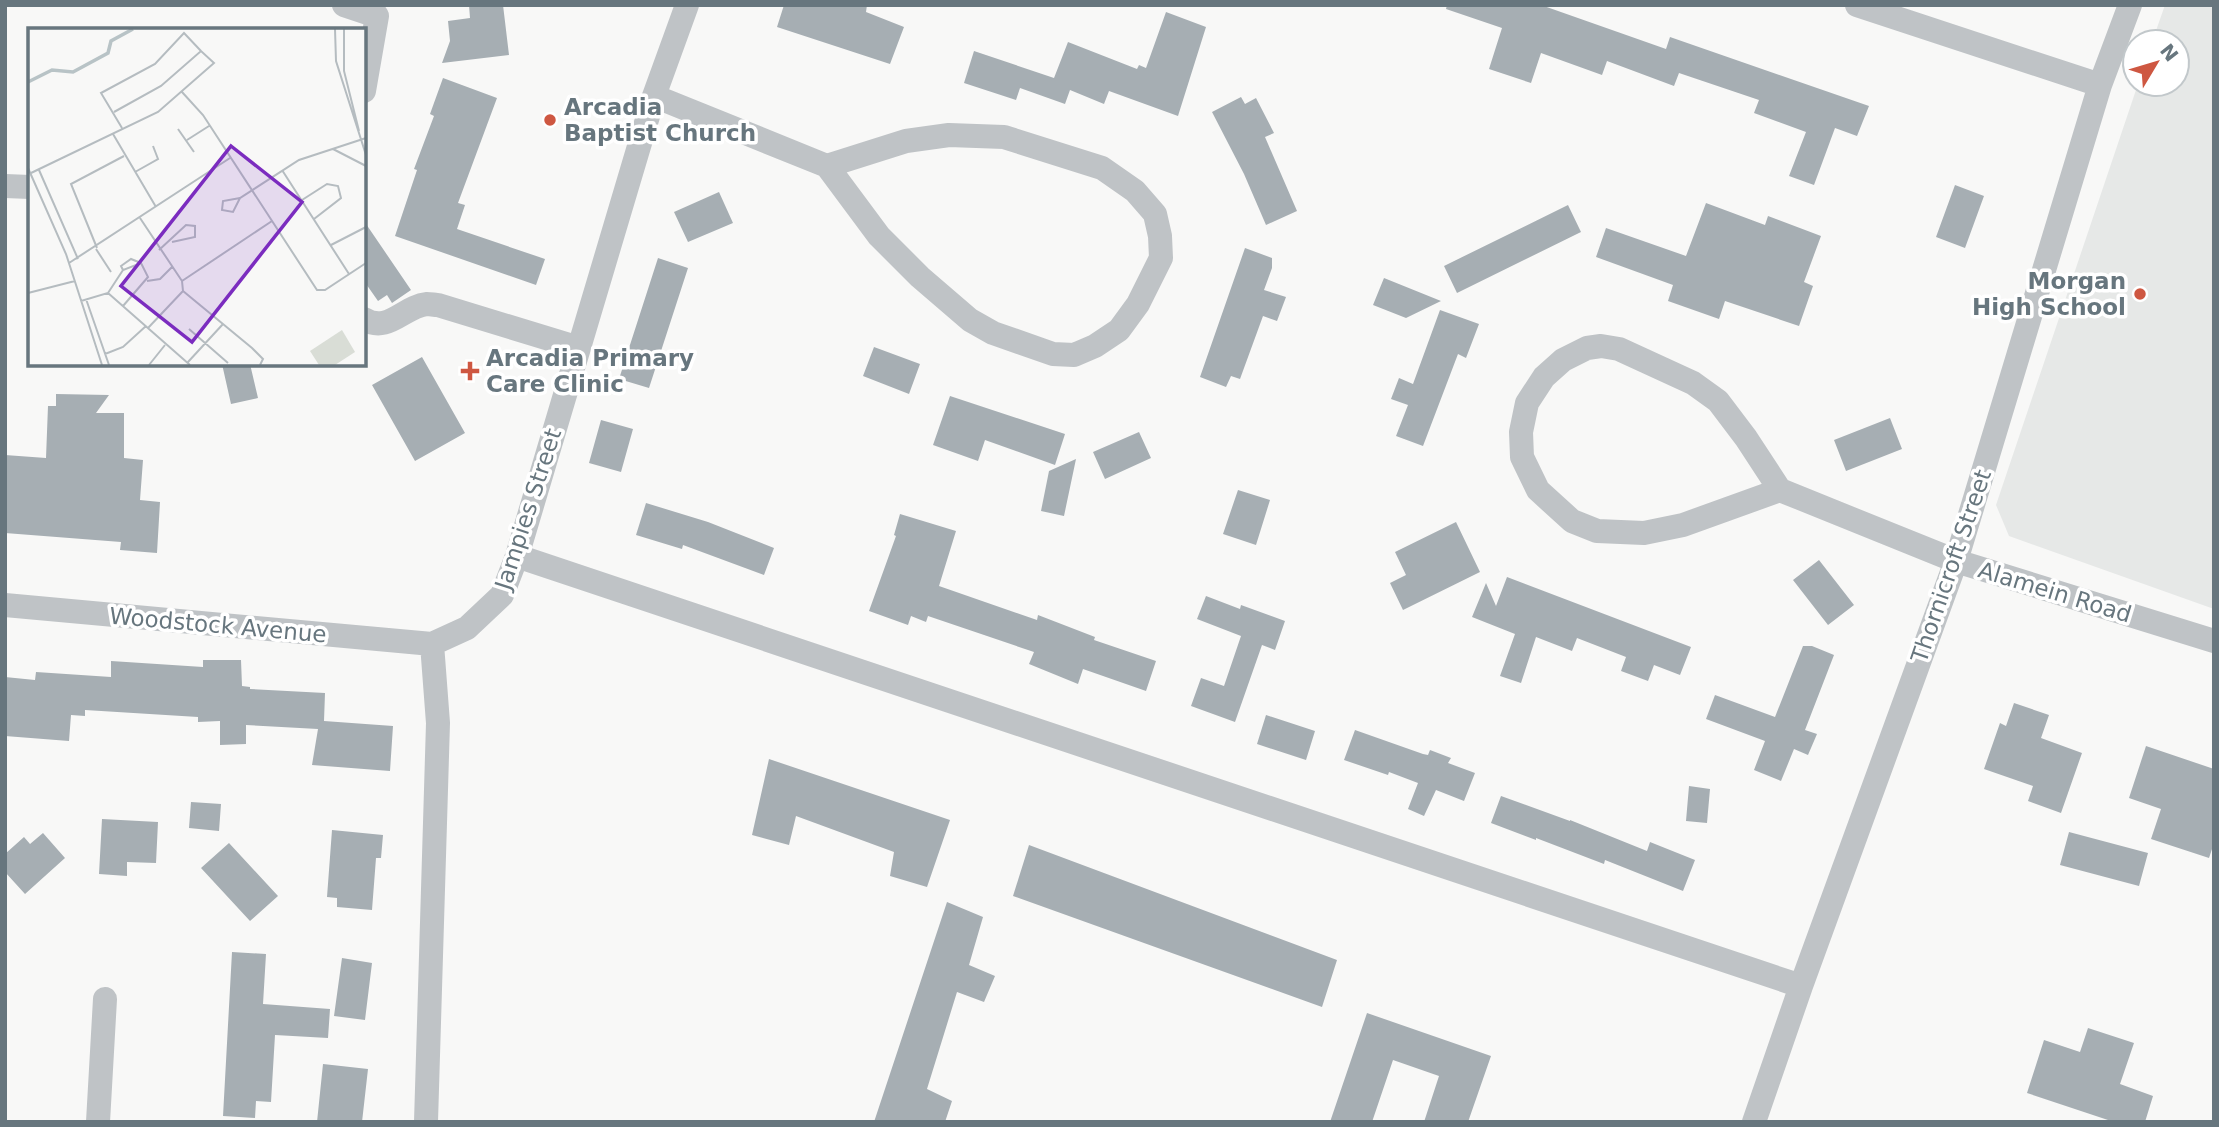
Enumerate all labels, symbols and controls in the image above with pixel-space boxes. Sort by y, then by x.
inset map [28,28,366,366]
north arrow [2121,28,2191,98]
text: N [2156,39,2183,66]
place label: Arcadia Baptist Church [564,94,756,146]
marker: Arcadia Baptist Church [542,112,558,128]
place label: Morgan High School [1972,268,2126,320]
marker: Morgan High School [2132,286,2148,302]
place label: Arcadia Primary Care Clinic [486,345,694,397]
marker: Arcadia Primary Care Clinic [460,361,480,381]
street label: Jampies Street [489,425,566,595]
street label: Thornicroft Street [1905,466,1996,667]
street label: Alamein Road [1975,556,2135,628]
street label: Woodstock Avenue [108,603,328,647]

